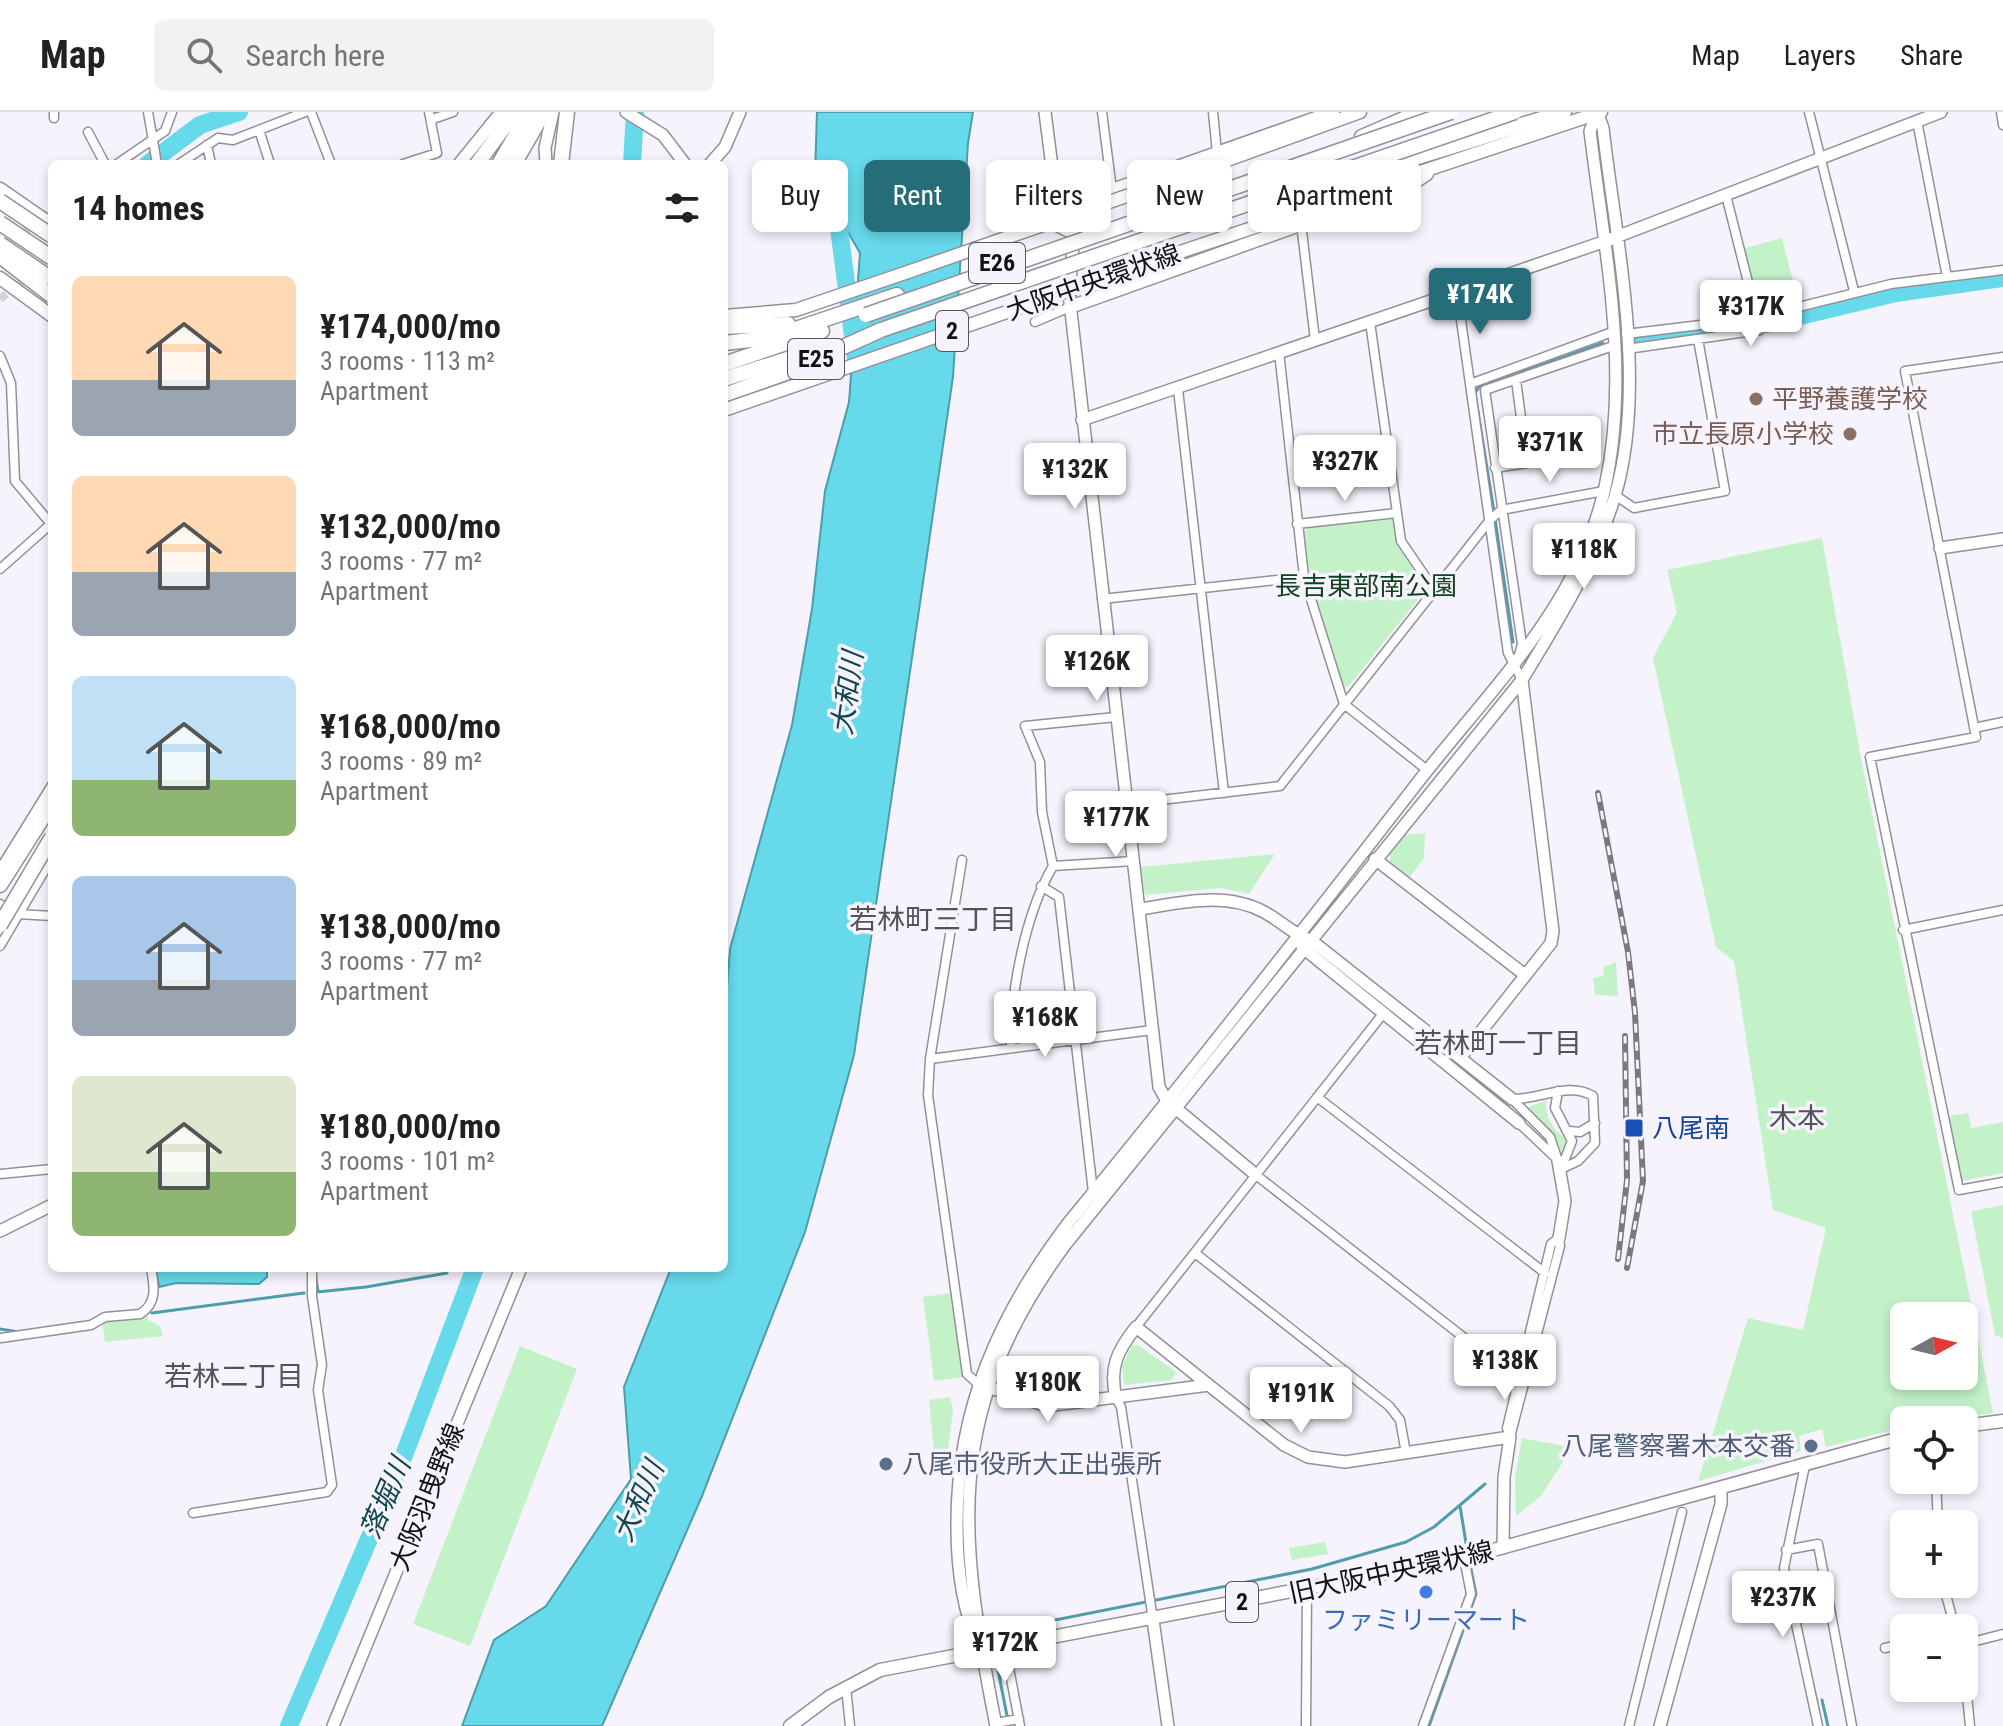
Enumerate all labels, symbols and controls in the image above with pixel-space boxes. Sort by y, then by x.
search box [154,19,714,91]
text: Map [40,33,106,77]
icon: search [182,33,226,77]
text: Search here [246,38,385,73]
text: Map [1691,39,1740,72]
text: Layers [1784,39,1856,72]
text: Share [1900,39,1963,72]
chip: Buy [752,160,848,232]
chip: Rent [864,160,970,232]
chip: Filters [986,160,1111,232]
chip: New [1127,160,1232,232]
chip: Apartment [1248,160,1421,232]
icon: filters [660,186,704,230]
text: 14 homes [72,188,205,228]
street label: 大阪中央環状線 [1002,238,1184,326]
road number: E26 [969,243,1025,283]
pin: ¥174K [1424,268,1536,336]
text: ¥174K [1447,279,1513,309]
pin: ¥317K [1695,280,1807,348]
text: ¥317K [1718,291,1784,321]
text: ¥174,000/mo [320,306,501,346]
icon: home [136,308,232,404]
road number: 2 [936,311,968,351]
road number: E25 [788,339,844,379]
text: 3 rooms · 113 m² [320,346,495,376]
text: Apartment [320,376,429,406]
place label: 平野養護学校 [1772,384,1928,414]
marker: 平野養護学校 [1747,390,1765,408]
pin: ¥371K [1494,416,1606,484]
place label: 市立長原小学校 [1652,419,1834,449]
marker: 市立長原小学校 [1841,425,1859,443]
text: ¥371K [1517,427,1583,457]
pin: ¥327K [1289,435,1401,503]
pin: ¥132K [1019,443,1131,511]
text: ¥327K [1312,446,1378,476]
text: ¥132K [1042,454,1108,484]
text: ¥132,000/mo [320,506,501,546]
icon: home [136,508,232,604]
pin: ¥118K [1528,523,1640,591]
text: ¥118K [1551,534,1617,564]
text: 3 rooms · 77 m² [320,546,482,576]
park label: 長吉東部南公園 [1275,571,1457,601]
text: Apartment [320,576,429,606]
pin: ¥126K [1041,635,1153,703]
water label: 大和川 [825,646,870,737]
text: ¥126K [1064,646,1130,676]
text: ¥168,000/mo [320,706,501,746]
icon: home [136,708,232,804]
text: 3 rooms · 89 m² [320,746,482,776]
text: Apartment [320,776,429,806]
pin: ¥177K [1060,791,1172,859]
text: ¥177K [1083,802,1149,832]
district label: 若林町三丁目 [849,903,1017,936]
text: ¥138,000/mo [320,906,501,946]
icon: home [136,908,232,1004]
text: 3 rooms · 77 m² [320,946,482,976]
text: Apartment [320,976,429,1006]
pin: ¥168K [989,991,1101,1059]
text: ¥168K [1012,1002,1078,1032]
district label: 若林町一丁目 [1414,1027,1582,1060]
district label: 木本 [1769,1102,1825,1135]
text: ¥180,000/mo [320,1106,501,1146]
icon: home [136,1108,232,1204]
place label: 八尾南 [1652,1113,1730,1143]
marker: 八尾南 [1623,1117,1645,1139]
text: 3 rooms · 101 m² [320,1146,495,1176]
text: Apartment [320,1176,429,1206]
north arrow [1890,1302,1978,1390]
map controls [1890,1302,1978,1702]
pin: ¥138K [1449,1334,1561,1402]
text: ¥138K [1472,1345,1538,1375]
pin: ¥180K [992,1356,1104,1424]
district label: 若林二丁目 [164,1360,304,1393]
text: ¥180K [1015,1367,1081,1397]
pin: ¥191K [1245,1367,1357,1435]
text: ¥191K [1268,1378,1334,1408]
button: locate [1890,1406,1978,1494]
street label: 大阪羽曳野線 [384,1419,470,1575]
place label: 八尾警察署木本交番 [1561,1431,1795,1461]
marker: 八尾警察署木本交番 [1802,1437,1820,1455]
place label: 八尾市役所大正出張所 [902,1449,1162,1479]
water label: 落堀川 [354,1450,418,1543]
water label: 大和川 [606,1453,672,1546]
marker: 八尾市役所大正出張所 [877,1455,895,1473]
button: + [1890,1510,1978,1598]
street label: 旧大阪中央環状線 [1286,1536,1496,1608]
pin: ¥237K [1727,1571,1839,1639]
road number: 2 [1226,1582,1258,1622]
text: ¥237K [1750,1582,1816,1612]
marker: ファミリーマート [1417,1583,1435,1601]
place label: ファミリーマート [1322,1605,1530,1635]
button: − [1890,1614,1978,1702]
pin: ¥172K [949,1616,1061,1684]
text: ¥172K [972,1627,1038,1657]

